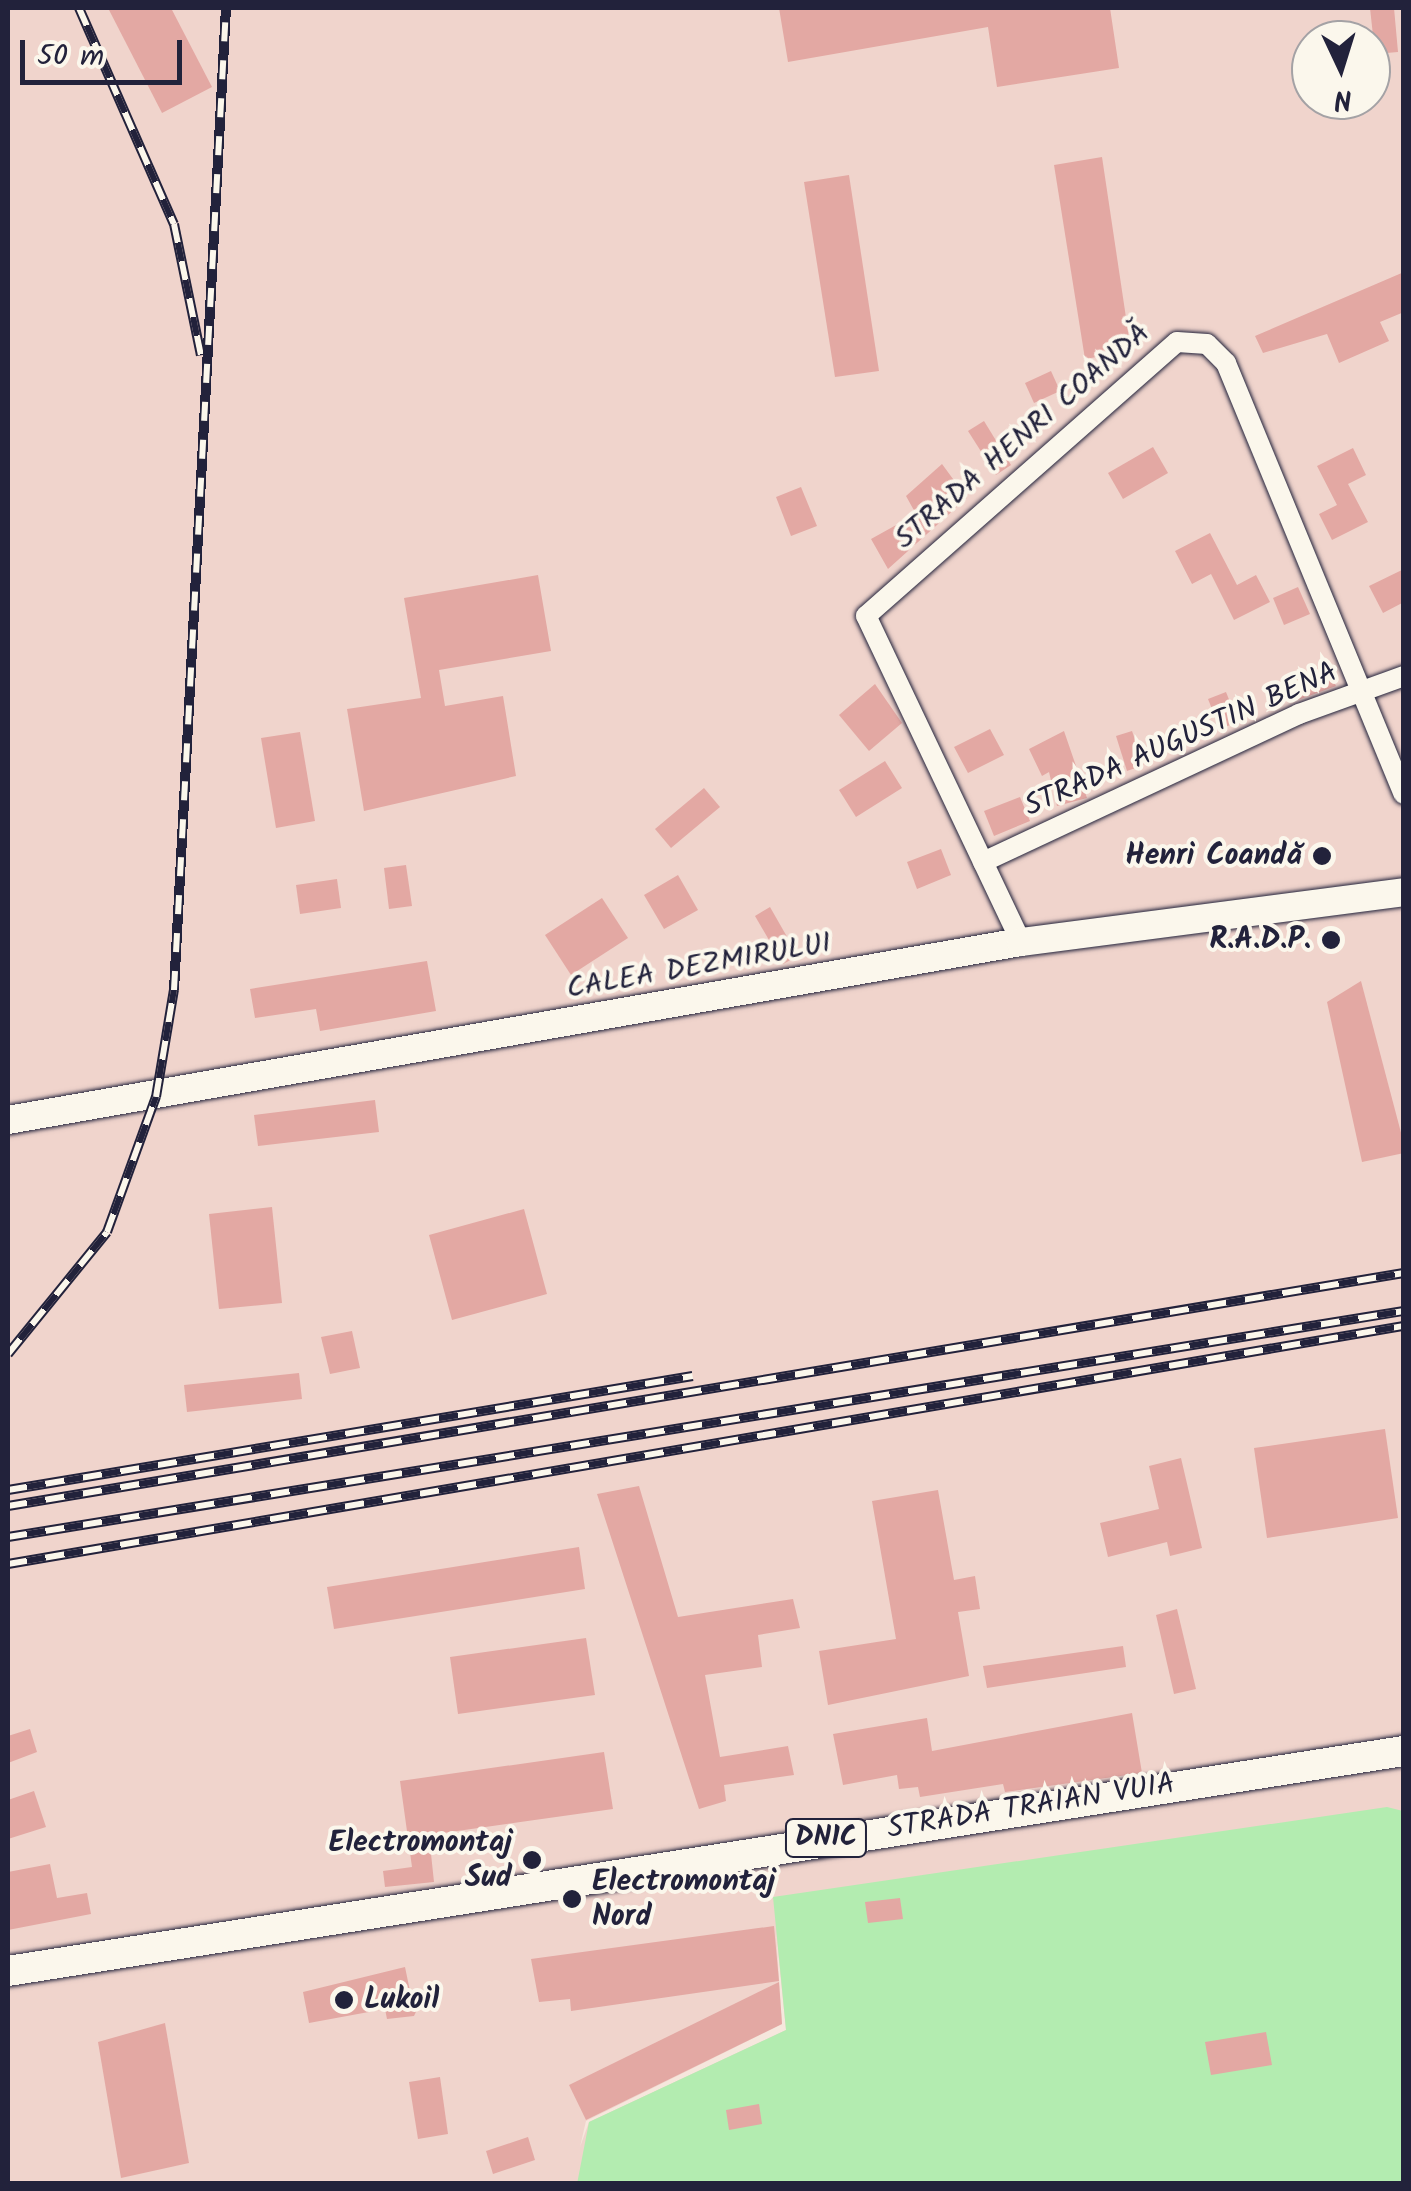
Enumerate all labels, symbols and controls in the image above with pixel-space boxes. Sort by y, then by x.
scale bar [25,20,188,82]
north arrow [1291,20,1391,120]
text: 50 m [37,33,104,81]
text: N [1333,75,1353,121]
street label: STRADA HENRI COANDĂ [888,316,1158,558]
street label: STRADA AUGUSTIN BENA [1019,655,1343,825]
place label: Henri Coandă [1125,838,1302,874]
marker: Henri Coandă [1311,845,1333,867]
place label: R.A.D.P. [1209,922,1311,958]
street label: CALEA DEZMIRULUI [564,926,834,1008]
marker: R.A.D.P. [1320,929,1342,951]
street label: STRADA TRAIAN VUIA [885,1767,1177,1847]
road number: DN1C [784,1815,868,1861]
place label: Electromontaj Sud [329,1825,512,1896]
marker: Electromontaj Sud [521,1849,543,1871]
place label: Electromontaj Nord [592,1864,775,1934]
marker: Electromontaj Nord [561,1888,583,1910]
place label: Lukoil [364,1982,439,2018]
marker: Lukoil [333,1989,355,2011]

